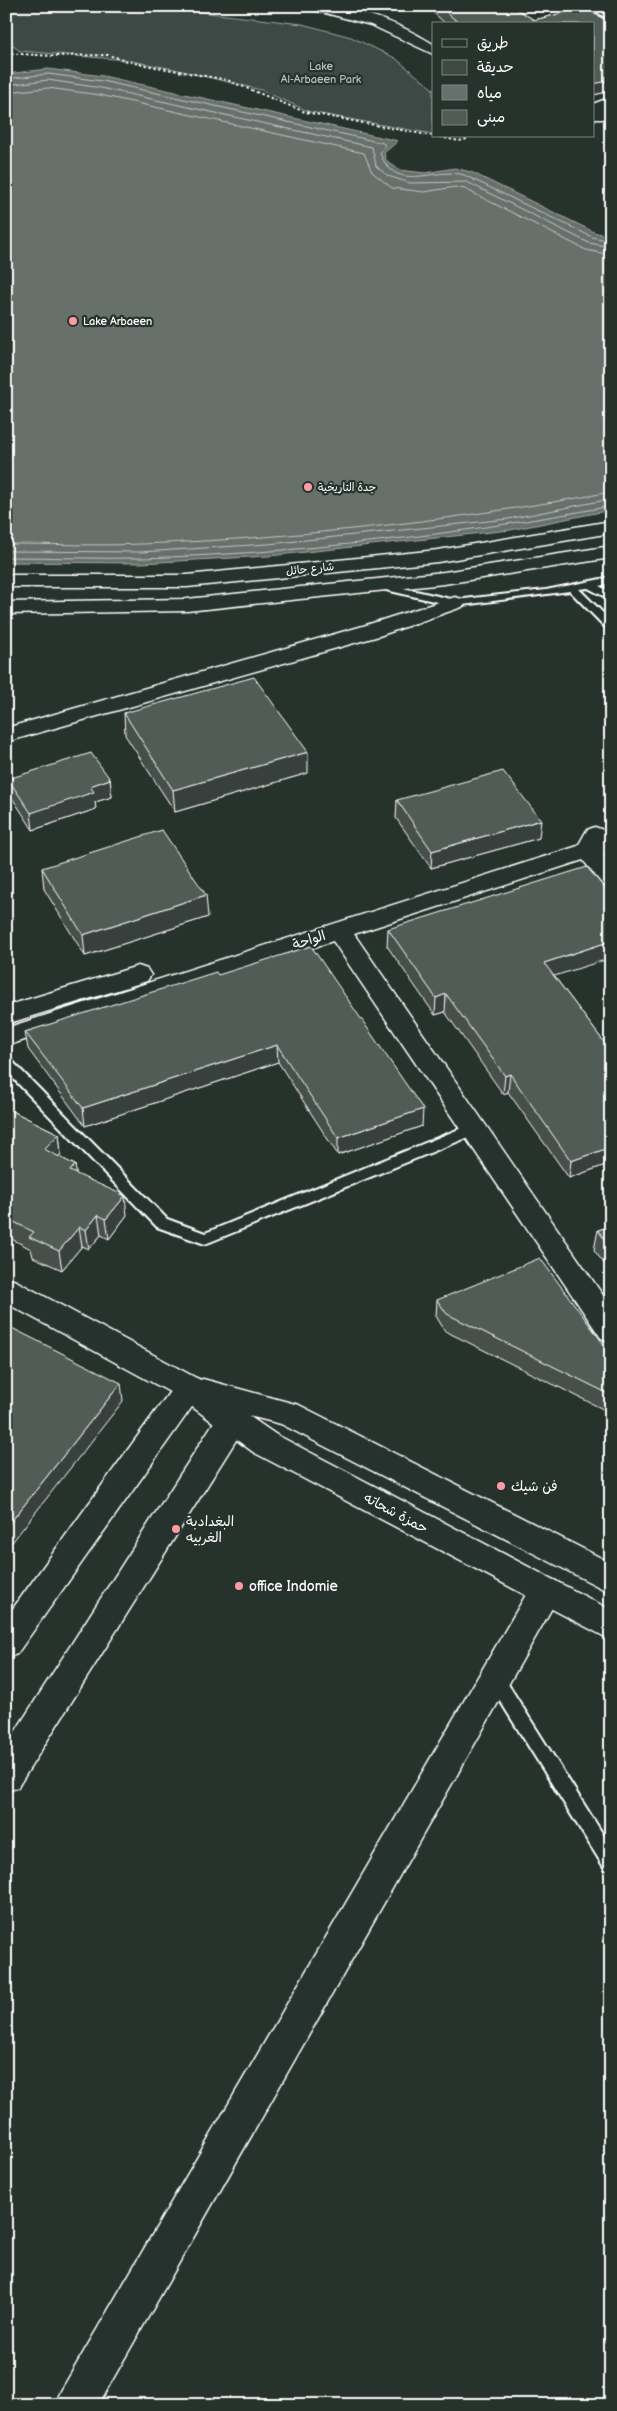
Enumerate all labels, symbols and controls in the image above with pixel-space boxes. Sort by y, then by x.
legend [432,22,594,138]
text: طريق [477,34,509,53]
text: حديقة [477,58,514,77]
park label: Lake Al-Arbaeen Park [281,60,362,86]
text: مياه [477,84,502,103]
text: مبنى [477,108,505,127]
marker: Lake Arbaeen [67,315,79,327]
place label: Lake Arbaeen [83,315,152,328]
marker: جدة التاريخية [302,481,314,493]
place label: جدة التاريخية [318,481,376,494]
street label: شارع حائل [285,560,335,580]
street label: الواحة [290,927,328,953]
place label: فن شيك [511,1478,557,1495]
marker: فن شيك [495,1480,507,1492]
street label: حمزة شحاته [361,1489,431,1537]
place label: البغدادبة الغربيه [186,1513,234,1546]
marker: البغدادبة الغربيه [170,1523,182,1535]
place label: office Indomie [249,1578,338,1595]
marker: office Indomie [233,1580,245,1592]

